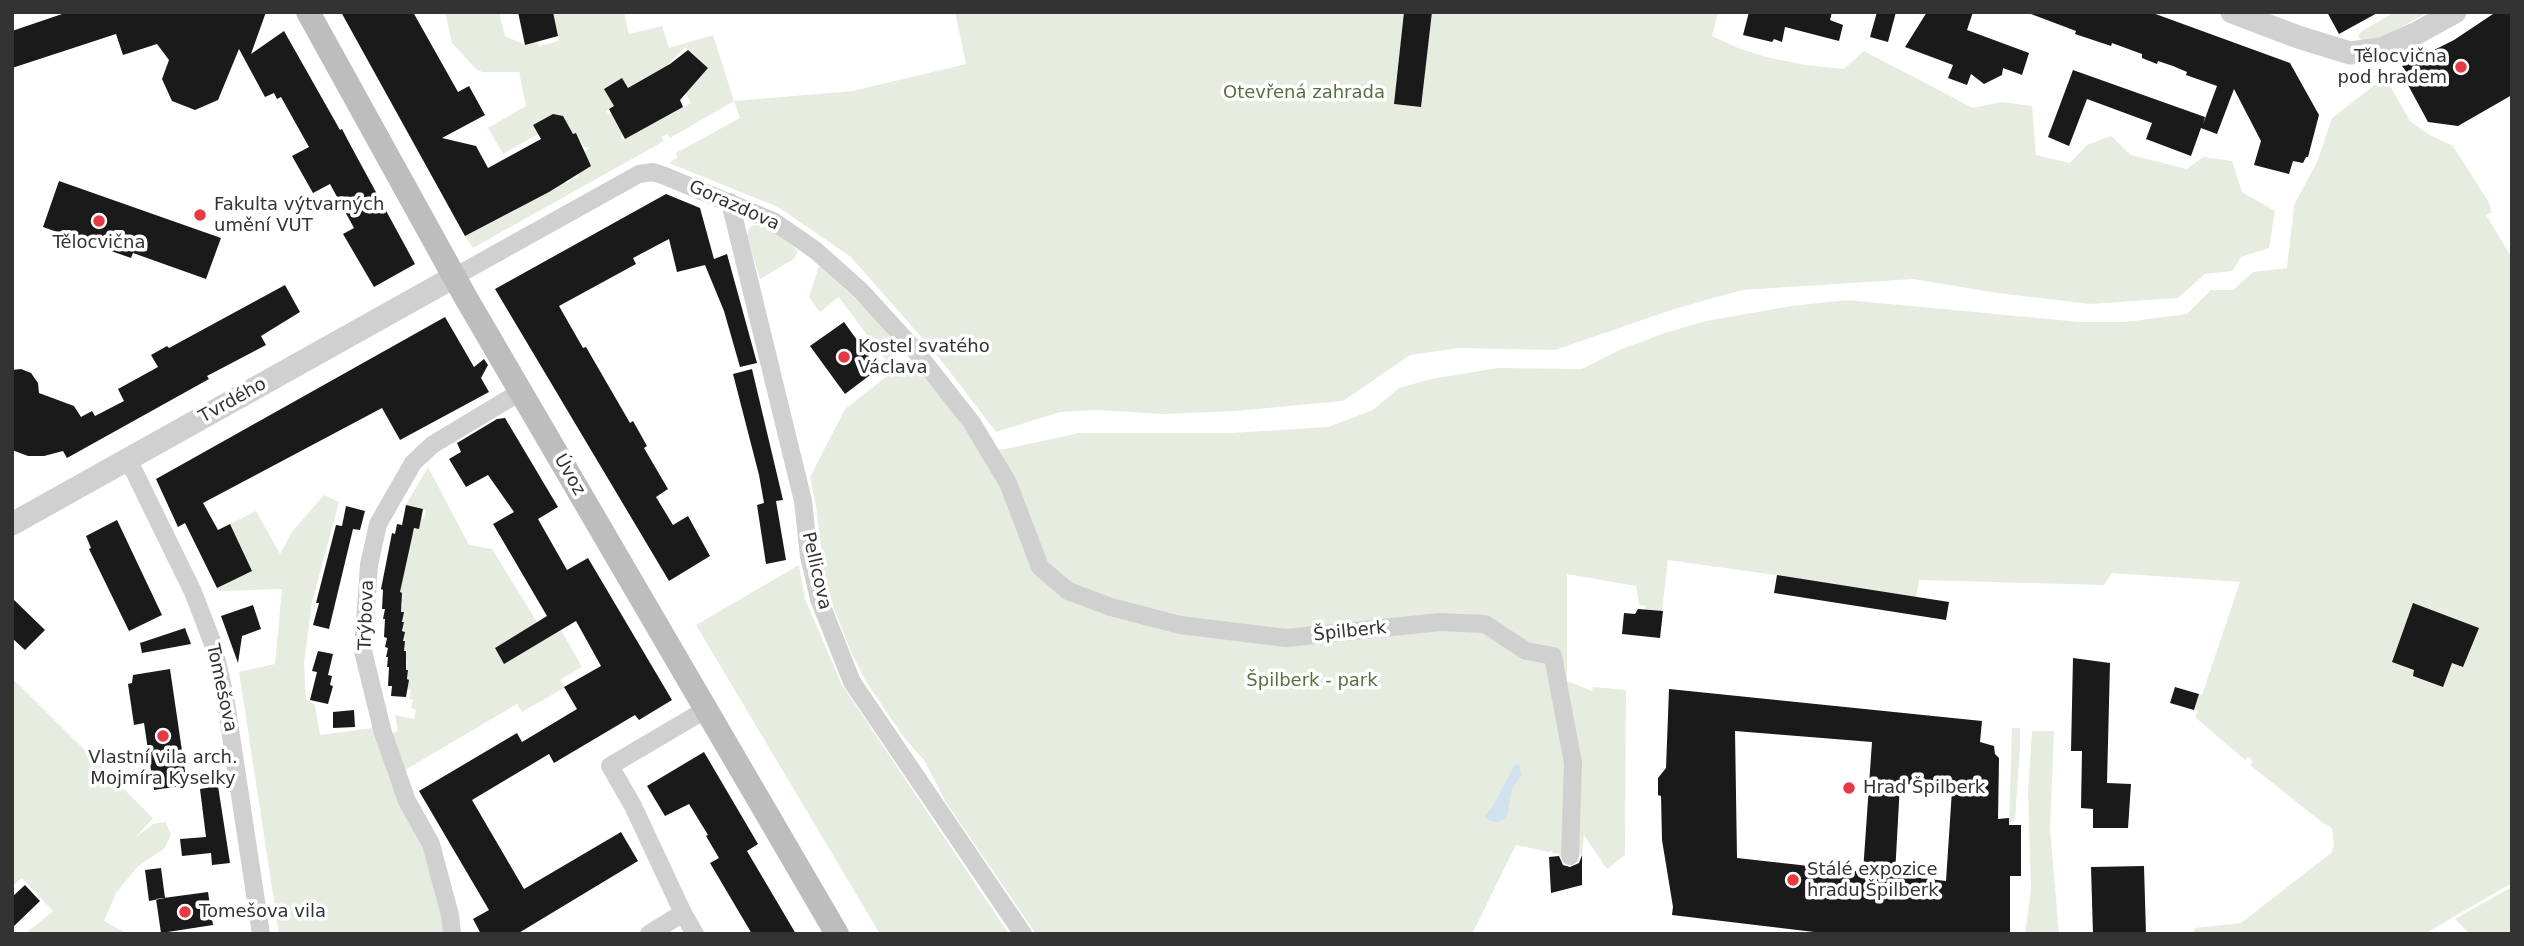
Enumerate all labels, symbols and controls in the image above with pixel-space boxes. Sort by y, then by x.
place label: Tělocvična pod hradem [2338,46,2447,88]
marker: Tělocvična pod hradem [2453,59,2469,75]
park label: Otevřená zahrada [1223,82,1385,104]
street label: Gorazdova [685,176,783,236]
place label: Fakulta výtvarných umění VUT [214,194,384,236]
marker: Fakulta výtvarných umění VUT [192,207,208,223]
marker: Tělocvična [91,213,107,229]
place label: Tělocvična [53,232,145,254]
place label: Kostel svatého Václava [858,336,990,378]
marker: Kostel svatého Václava [836,349,852,365]
street label: Tvrdého [196,374,270,428]
street label: Úvoz [549,450,589,500]
street label: Pellicova [797,530,835,612]
street label: Trýbova [355,579,379,651]
street label: Špilberk [1312,617,1388,647]
street label: Tomešova [201,642,241,734]
park label: Špilberk - park [1246,670,1378,692]
marker: Vlastní vila arch. Mojmíra Kyselky [155,728,171,744]
place label: Vlastní vila arch. Mojmíra Kyselky [88,747,238,790]
place label: Hrad Špilberk [1863,777,1985,799]
marker: Hrad Špilberk [1841,780,1857,796]
place label: Stálé expozice hradu Špilberk [1807,859,1939,902]
marker: Stálé expozice hradu Špilberk [1785,872,1801,888]
place label: Tomešova vila [199,901,326,923]
marker: Tomešova vila [177,904,193,920]

